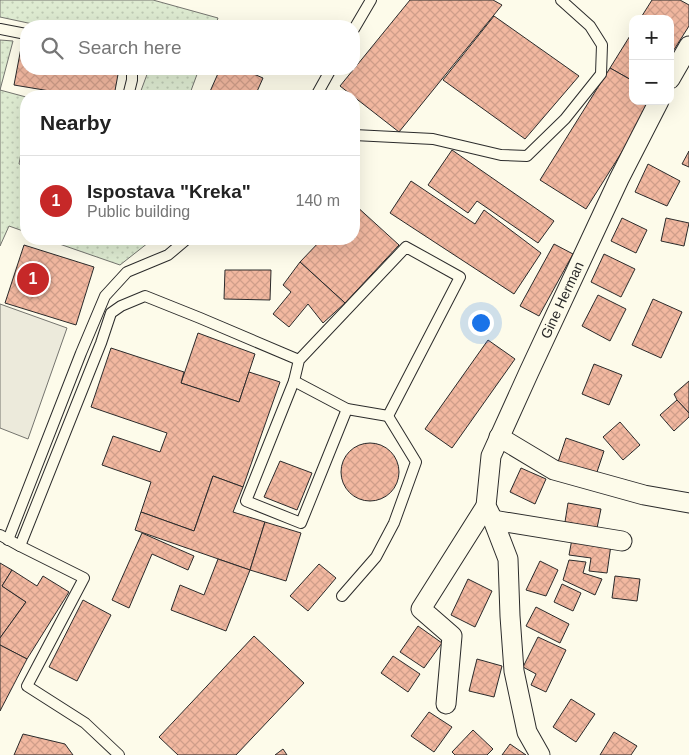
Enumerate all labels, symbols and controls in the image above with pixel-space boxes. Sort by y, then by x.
map controls [629,15,674,105]
button: + [629,15,674,60]
search box [20,20,360,75]
icon: search [38,34,66,62]
text: Search here [78,37,182,58]
button: − [629,60,674,105]
text: Nearby [40,111,111,134]
text: Ispostava "Kreka" [87,181,251,202]
text: 1 [52,192,60,209]
text: 140 m [296,192,340,209]
text: Public building [87,203,190,220]
street label: Gine Herman [537,259,587,341]
pin: 1 [17,260,49,298]
your location [468,310,494,336]

